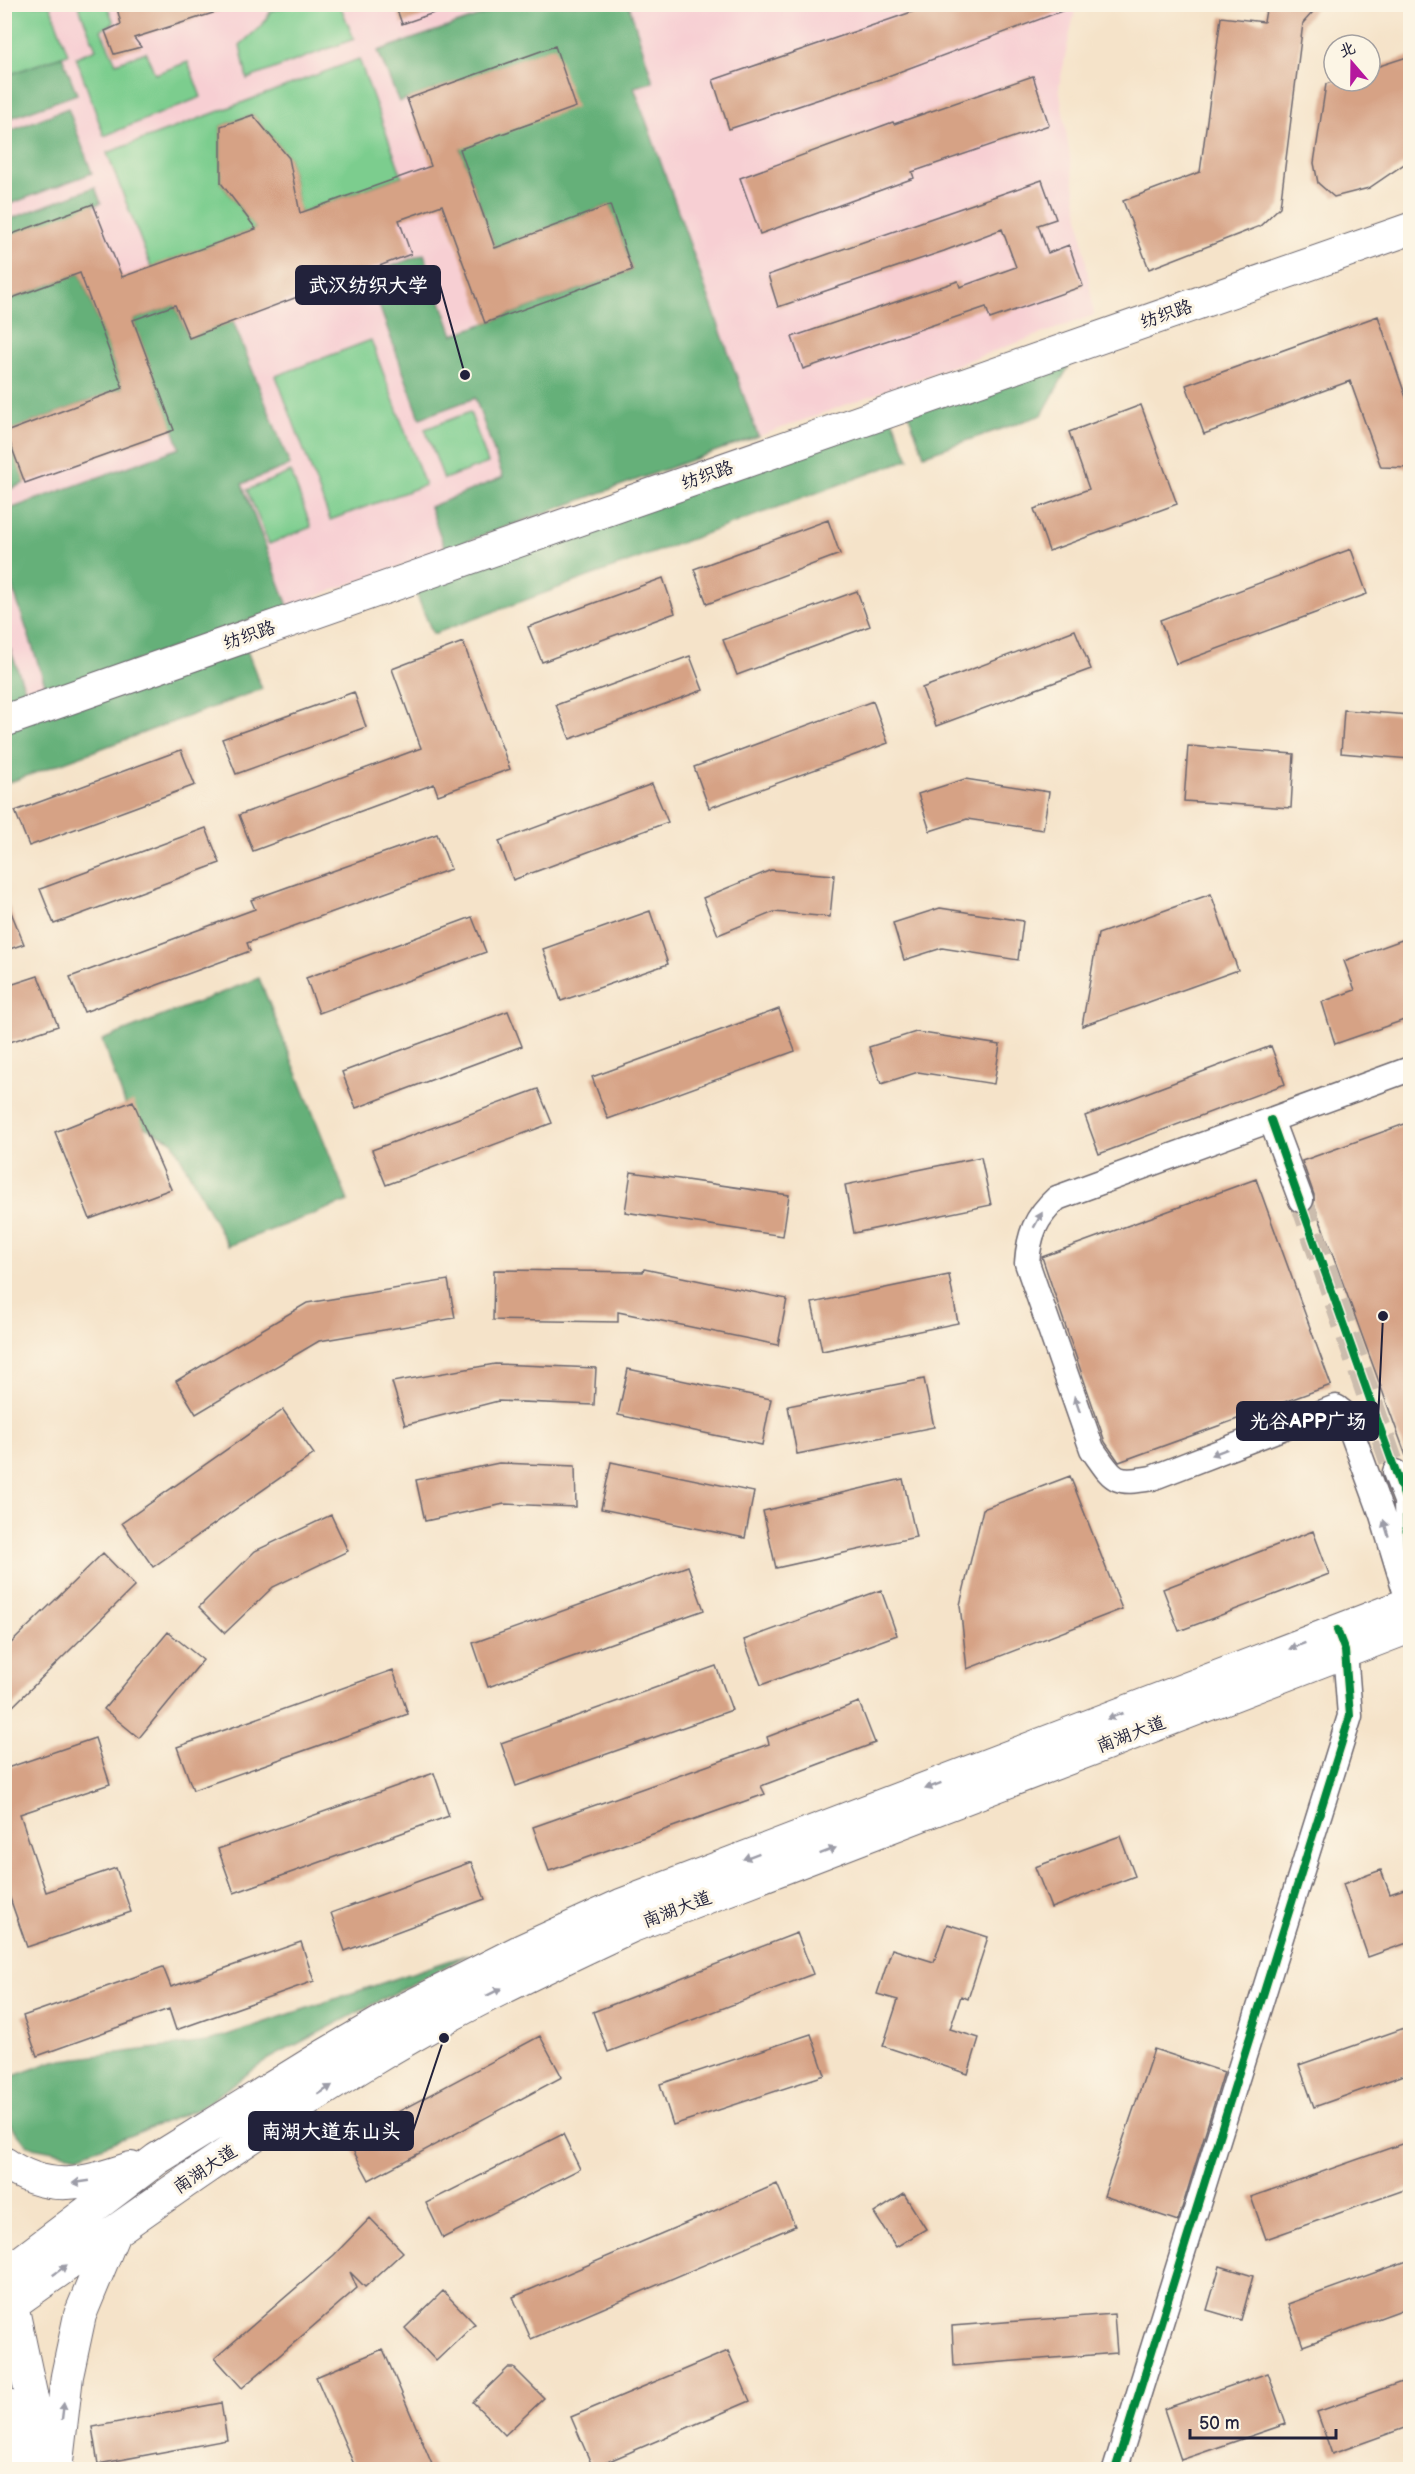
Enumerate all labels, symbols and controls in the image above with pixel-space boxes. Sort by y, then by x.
north arrow [1322,33,1382,93]
text: 北 [1337,39,1358,62]
callout: 武汉纺织大学 [296,266,440,304]
text: 武汉纺织大学 [308,274,428,298]
street label: 纺织路 [1137,296,1195,333]
street label: 纺织路 [678,457,736,494]
street label: 纺织路 [220,617,278,654]
one-way arrow [1033,1211,1043,1228]
one-way arrow [1071,1395,1081,1413]
callout: 光谷APP广场 [1237,1402,1378,1440]
text: 光谷APP广场 [1249,1410,1367,1434]
one-way arrow [1210,1448,1228,1457]
one-way arrow [1381,1519,1390,1537]
one-way arrow [1287,1641,1305,1651]
one-way arrow [1105,1711,1123,1721]
street label: 南湖大道 [1094,1712,1169,1757]
one-way arrow [923,1781,941,1791]
one-way arrow [819,1845,837,1855]
one-way arrow [741,1851,759,1861]
street label: 南湖大道 [640,1887,715,1932]
one-way arrow [486,1987,503,1997]
one-way arrow [317,2084,333,2096]
callout: 南湖大道东山头 [249,2112,413,2150]
text: 南湖大道东山头 [261,2120,401,2144]
street label: 南湖大道 [170,2141,241,2198]
one-way arrow [71,2177,90,2186]
one-way arrow [51,2264,67,2276]
one-way arrow [58,2402,67,2421]
scale bar [1190,2402,1336,2440]
text: 50 m [1199,2413,1240,2434]

